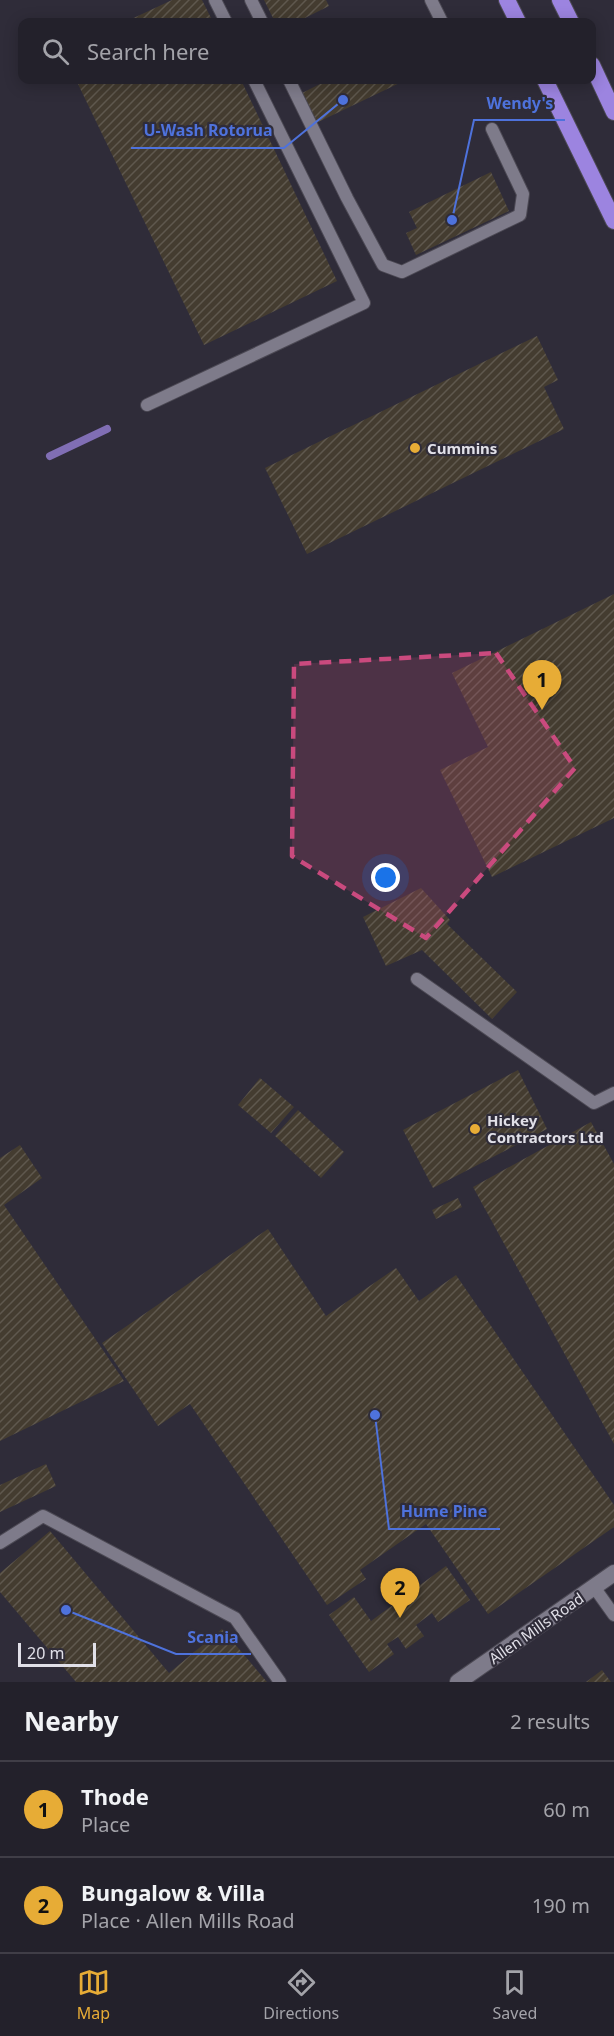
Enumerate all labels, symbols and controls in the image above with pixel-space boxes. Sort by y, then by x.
search box [18,18,596,84]
icon: search [39,35,72,68]
text: Search here [87,36,209,66]
callout: Wendy's [474,86,565,120]
text: Wendy's [487,92,553,114]
callout: U-Wash Rotorua [131,114,284,148]
text: U-Wash Rotorua [143,119,273,141]
place label: Cummins [427,438,497,458]
marker: Cummins [408,441,422,455]
pin: 1 [522,660,562,710]
your location [371,863,400,892]
place label: Hickey Contractors Ltd [487,1110,604,1147]
marker: Hickey Contractors Ltd [468,1122,482,1136]
callout: Hume Pine [389,1495,500,1529]
text: Hume Pine [401,1500,487,1522]
pin: 2 [380,1568,420,1618]
street label: Allen Mills Road [485,1588,587,1668]
callout: Scania [176,1620,251,1654]
text: Scania [187,1626,239,1648]
scale bar [18,1640,96,1668]
text: 20 m [27,1642,64,1664]
text: Nearby [24,1703,119,1739]
text: 2 results [510,1708,590,1735]
text: Thode [81,1781,149,1811]
text: 1 [38,1796,49,1823]
text: 60 m [543,1796,590,1823]
text: Place [81,1811,130,1838]
text: Bungalow & Villa [81,1877,265,1907]
text: 2 [38,1892,49,1919]
text: 190 m [532,1892,590,1919]
text: Place · Allen Mills Road [81,1907,295,1934]
tab: Map [77,1966,110,2024]
tab: Directions [263,1966,339,2024]
tab: Saved [493,1966,537,2024]

